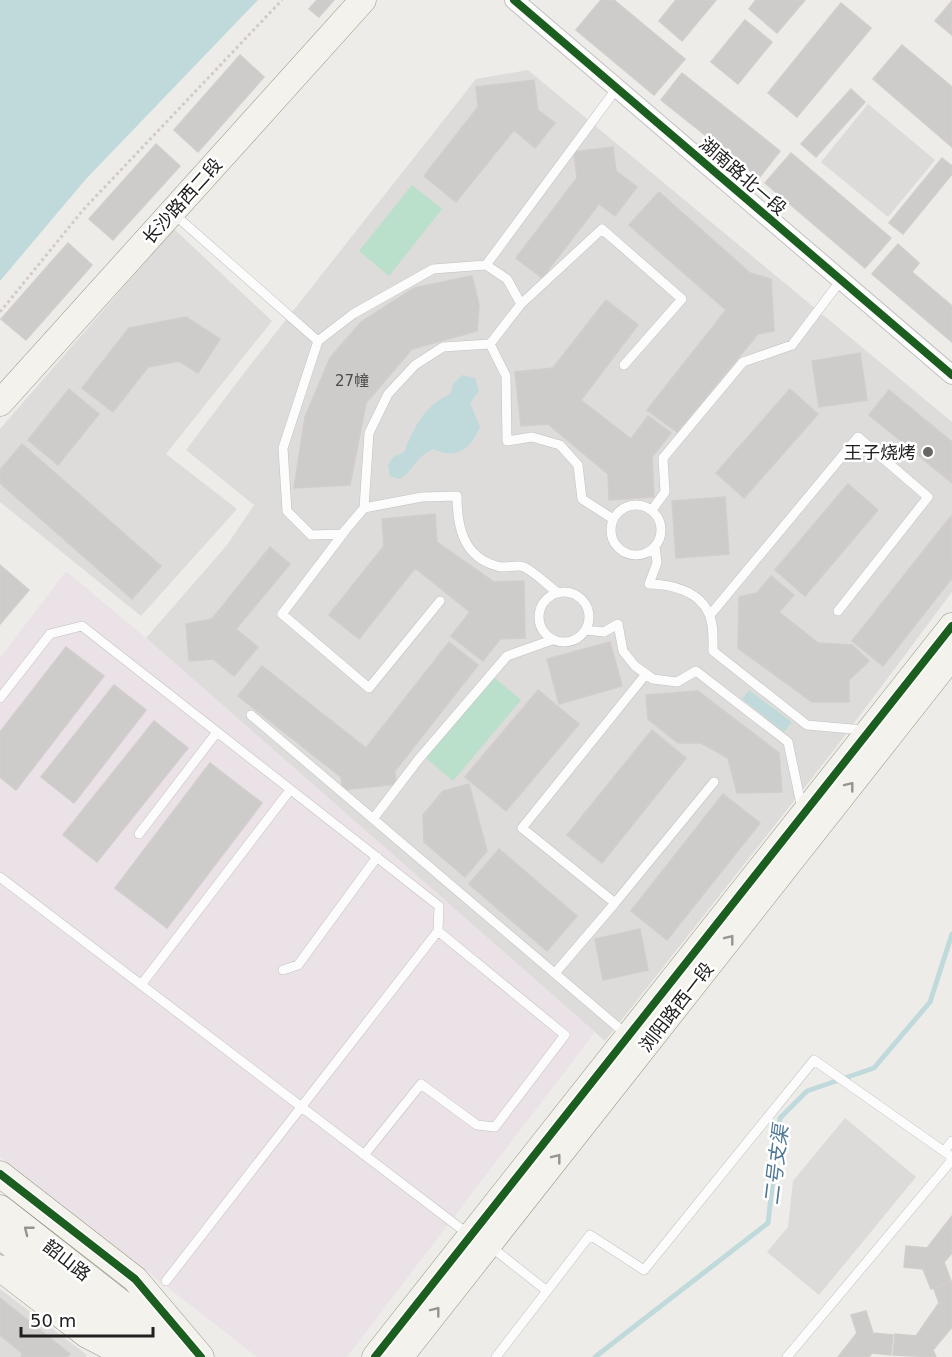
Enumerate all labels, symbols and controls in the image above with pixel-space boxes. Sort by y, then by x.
street label: 湖南路北一段 [695,133,791,219]
street label: 长沙路西二段 [138,154,226,248]
house number: 27幢 [335,372,369,390]
place label: 王子烧烤 [844,442,916,463]
marker: 王子烧烤 [921,445,935,459]
one-way arrow [843,781,854,792]
one-way arrow [722,934,733,945]
street label: 浏阳路西一段 [634,958,718,1056]
water label: 二号支渠 [759,1121,793,1206]
one-way arrow [549,1154,560,1165]
one-way arrow [24,1227,35,1238]
street label: 韶山路 [39,1235,95,1285]
scale bar [21,1300,153,1338]
one-way arrow [429,1307,440,1318]
text: 50 m [30,1310,76,1331]

